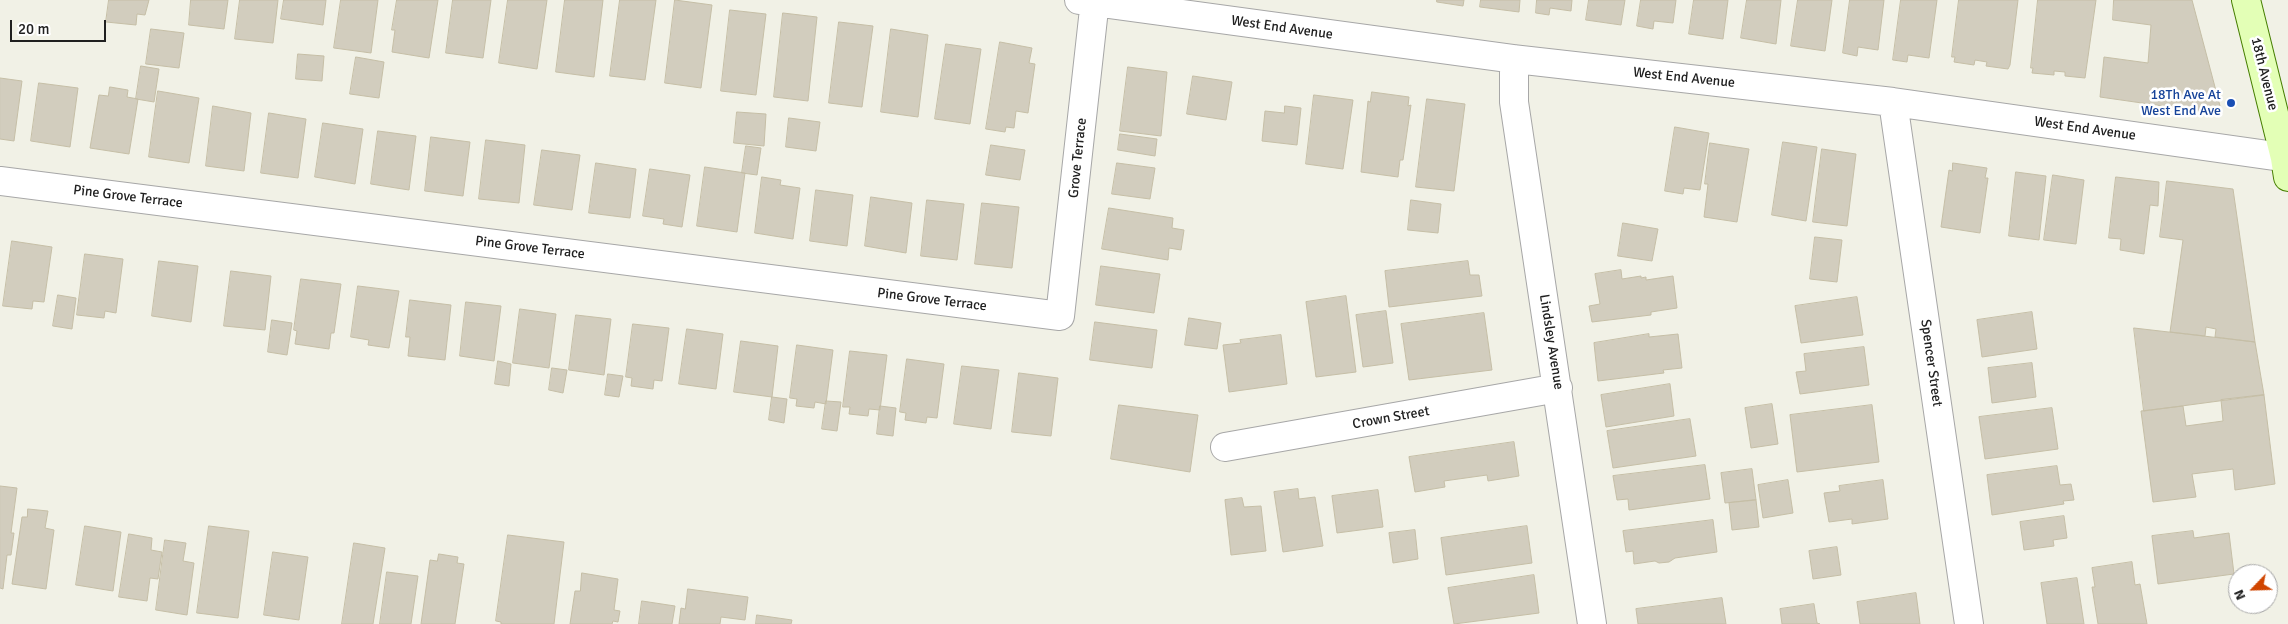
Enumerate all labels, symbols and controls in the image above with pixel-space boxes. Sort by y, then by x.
scale bar [12,10,109,42]
street label: West End Avenue [1230,13,1334,43]
text: 20 m [18,20,49,38]
street label: 18th Avenue [2247,36,2281,112]
street label: West End Avenue [1632,64,1736,92]
place label: 18Th Ave At West End Ave [2141,87,2221,120]
marker: 18Th Ave At West End Ave [2225,97,2237,109]
street label: West End Avenue [2033,114,2137,144]
street label: Grove Terrace [1065,117,1091,199]
street label: Pine Grove Terrace [72,182,184,212]
street label: Pine Grove Terrace [474,233,586,263]
street label: Pine Grove Terrace [876,285,988,315]
street label: Lindsley Avenue [1535,293,1567,391]
street label: Spencer Street [1917,318,1945,408]
street label: Crown Street [1351,403,1431,433]
north arrow [2228,564,2278,614]
text: N [2230,587,2250,603]

